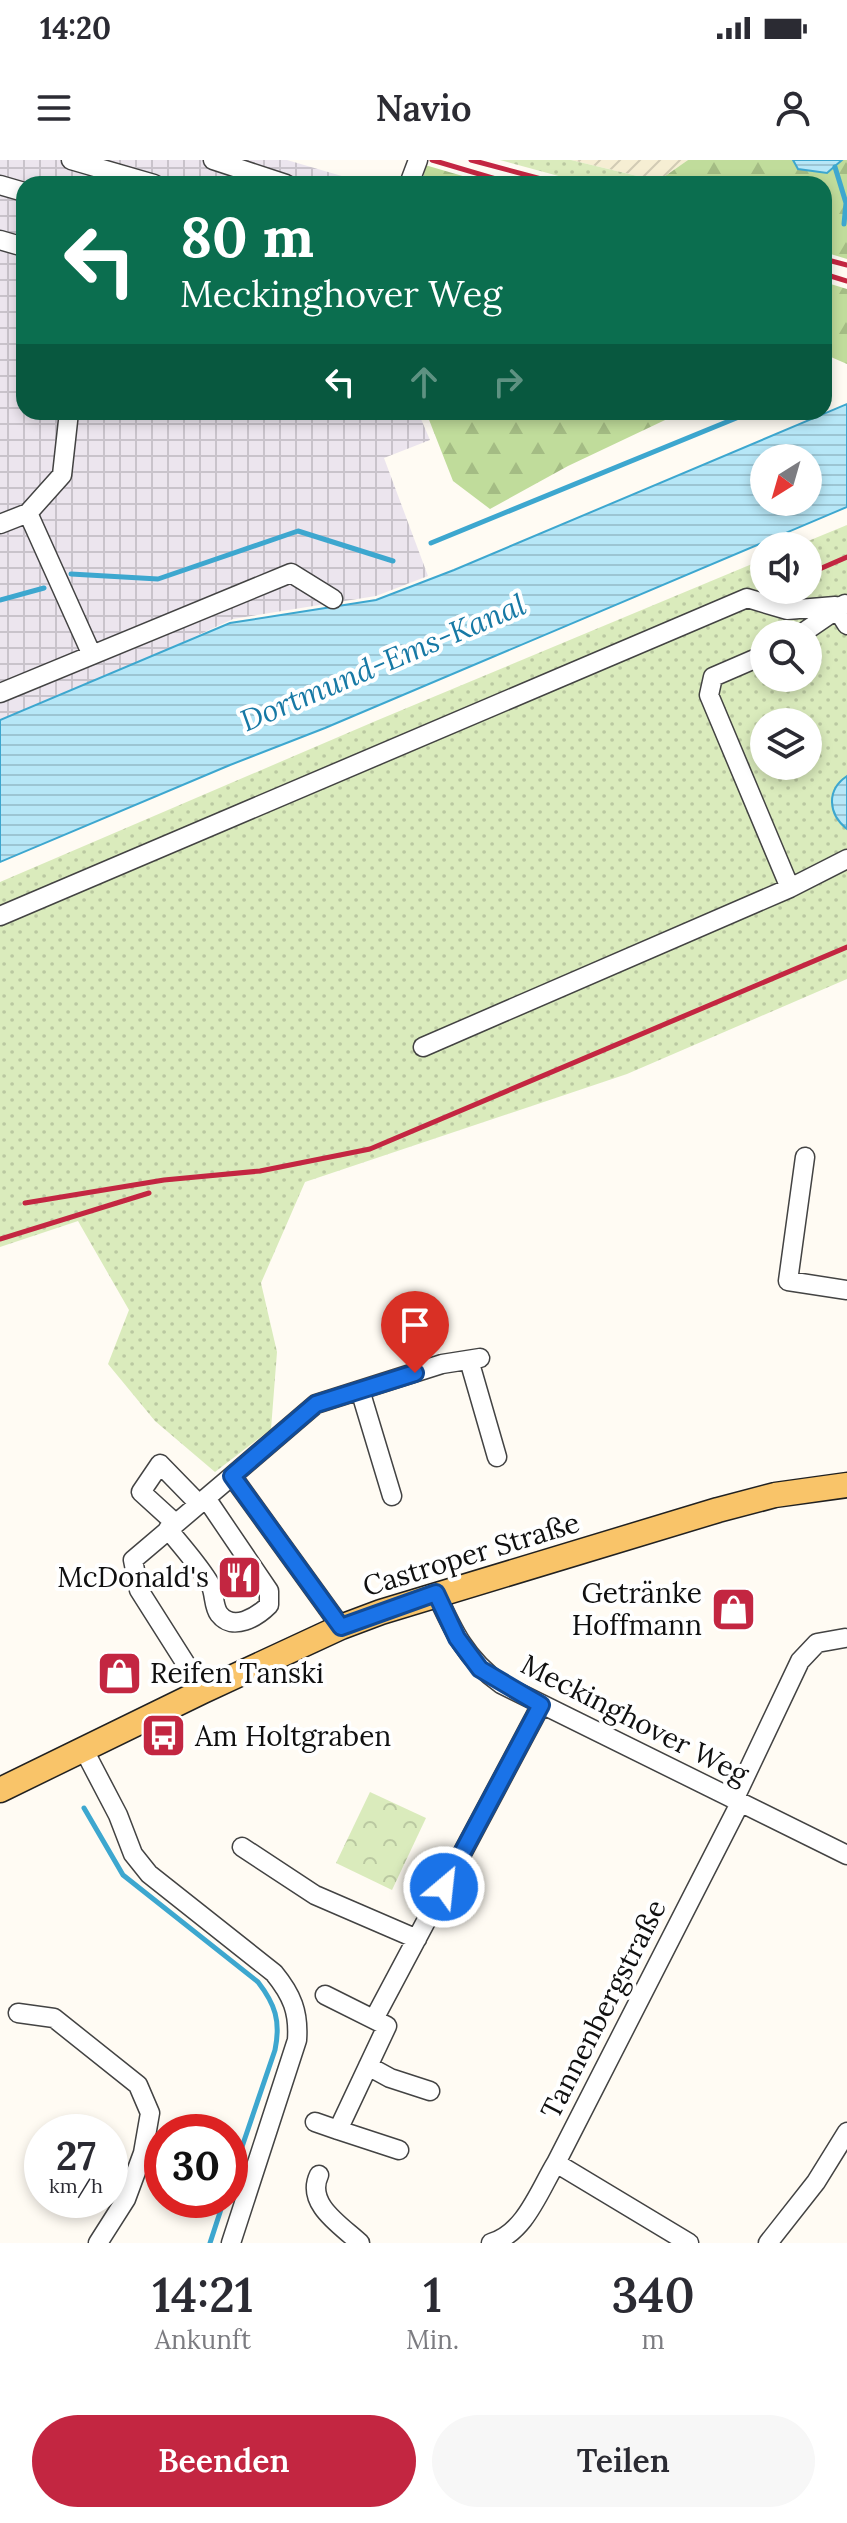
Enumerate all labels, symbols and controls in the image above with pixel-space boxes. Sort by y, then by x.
text: 14:20 [40,9,111,47]
text: Navio [375,85,472,131]
icon: menu [32,86,76,130]
icon: person [771,86,815,130]
text: 80 m [180,201,314,272]
icon: left [48,208,152,312]
text: Meckinghover Weg [180,271,502,317]
icon: left [318,360,362,404]
icon: ahead [402,360,446,404]
icon: right [486,360,530,404]
north arrow [750,444,822,516]
map controls [750,444,822,780]
button: sound [750,532,822,604]
water label: Dortmund-Ems-Kanal [234,585,532,739]
button: search [750,620,822,692]
button: layers [750,708,822,780]
pin [381,1291,449,1373]
icon: arrive [393,1303,437,1347]
street label: Castroper Straße [358,1504,584,1604]
restaurant icon: McDonald's [216,1553,264,1601]
place label: McDonald's [57,1559,209,1595]
place label: Getränke Hoffmann [572,1575,702,1643]
shop icon: Getränke Hoffmann [709,1585,757,1633]
street label: Meckinghover Weg [515,1646,755,1792]
shop icon: Reifen Tanski [95,1649,143,1697]
place label: Reifen Tanski [150,1655,324,1691]
bus stop icon: Am Holtgraben [140,1712,188,1760]
place label: Am Holtgraben [194,1718,391,1754]
position arrow [402,1845,486,1929]
street label: Tannenbergstraße [532,1893,674,2125]
speed limit sign: 30 [144,2114,248,2218]
text: 27 [56,2130,96,2181]
text: km/h [49,2173,103,2198]
text: 14:21 [152,2264,254,2325]
text: 1 [423,2264,442,2325]
text: 340 [611,2264,695,2325]
text: Ankunft [155,2323,251,2356]
text: Min. [406,2323,459,2356]
text: m [641,2323,665,2356]
button: Beenden [32,2415,416,2507]
button: Teilen [432,2415,815,2507]

